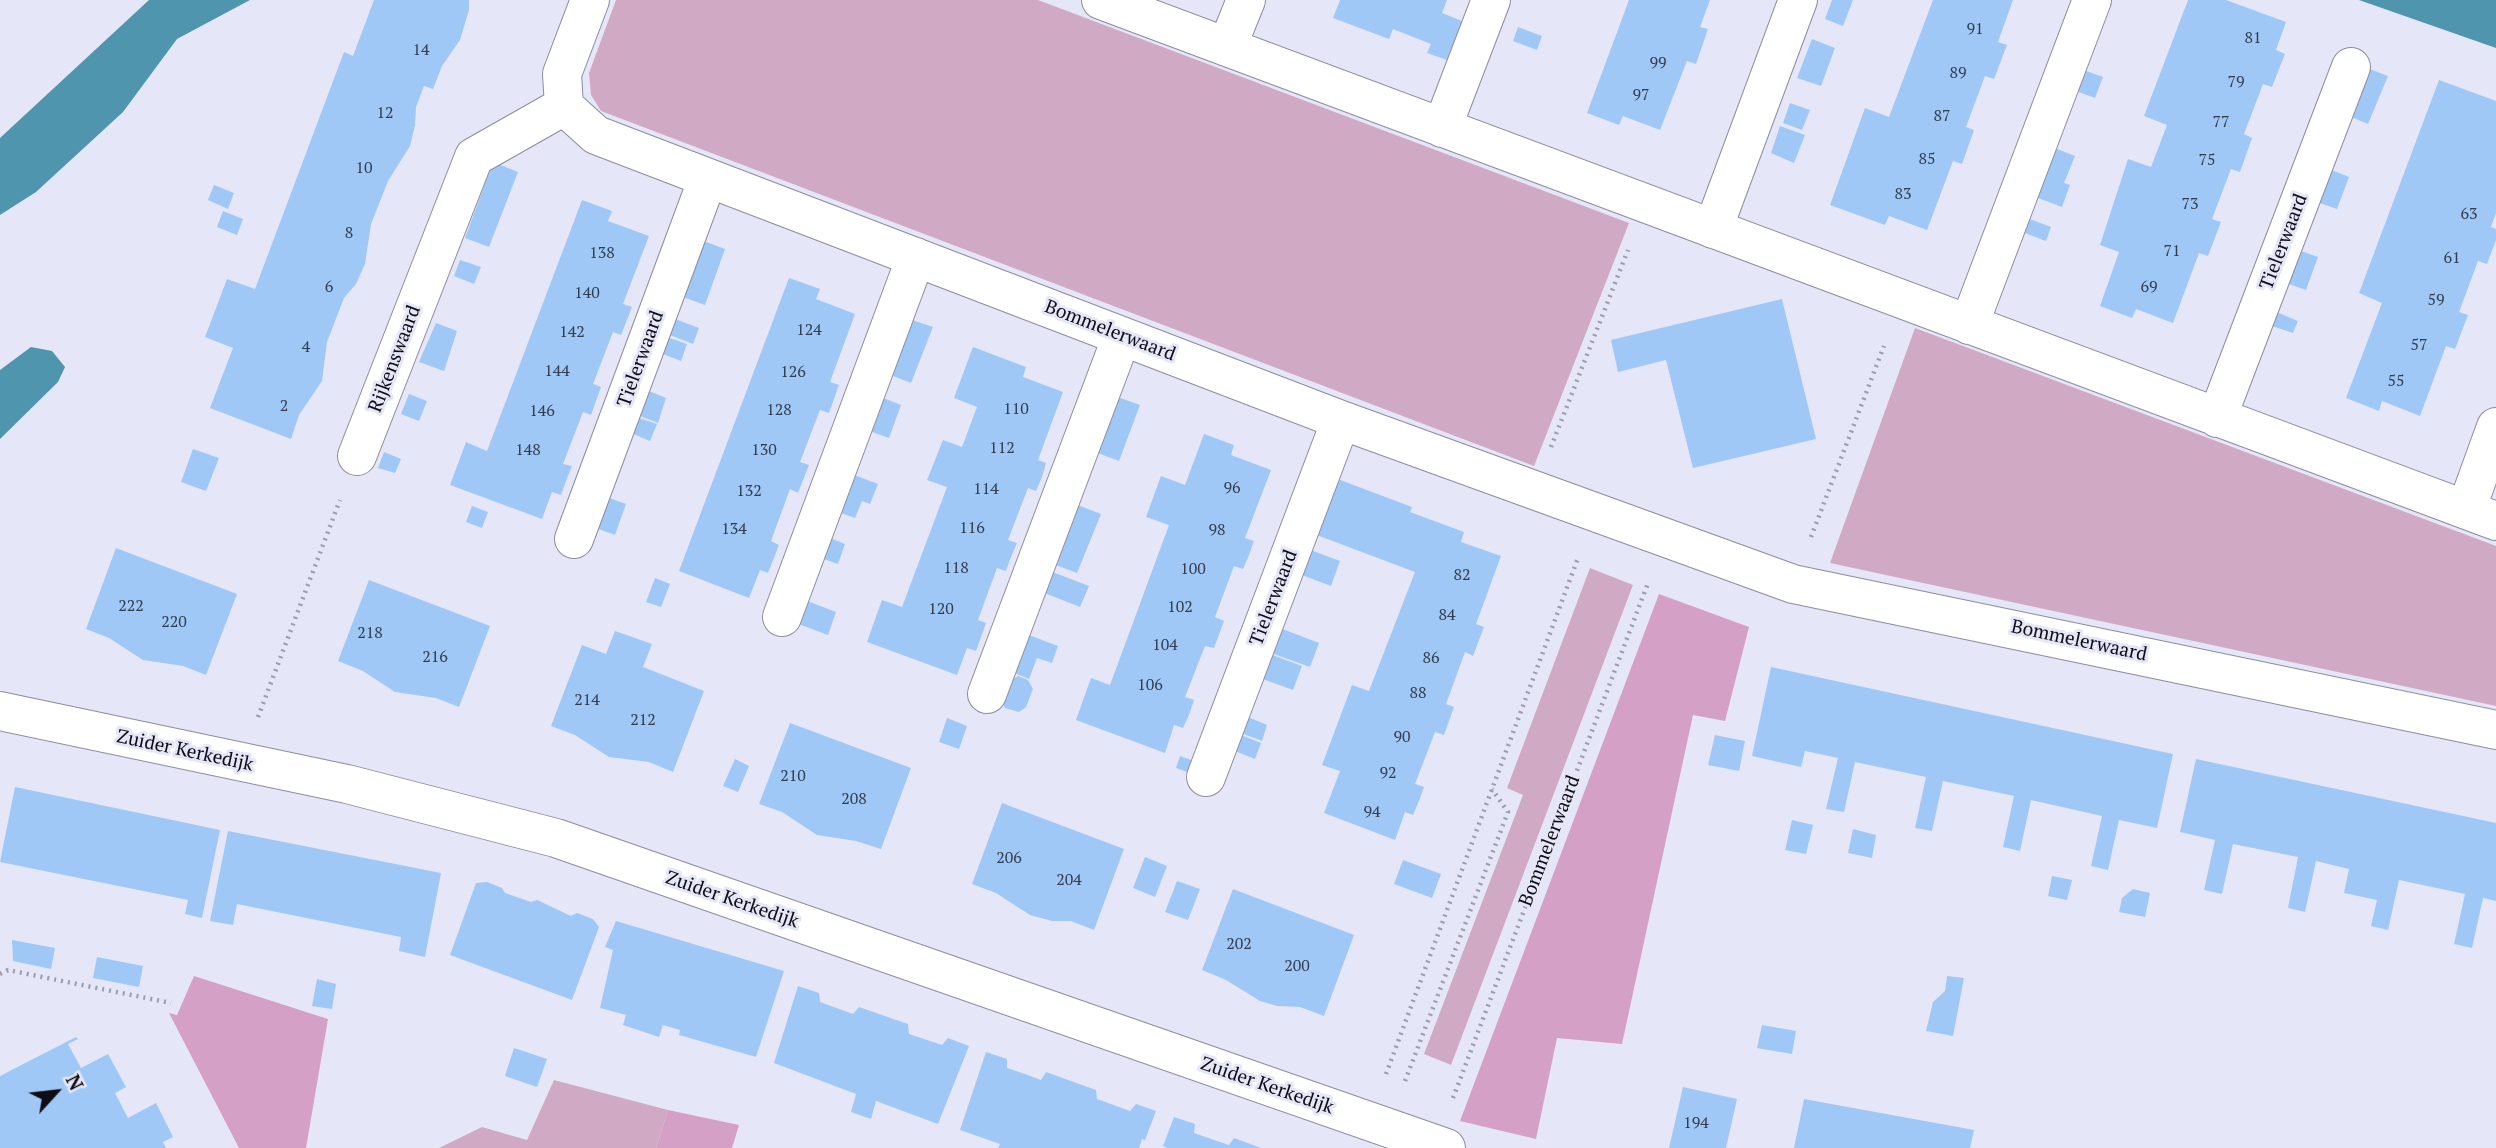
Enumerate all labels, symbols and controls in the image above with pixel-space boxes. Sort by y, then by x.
house number: 91 [1966,19,1984,39]
house number: 81 [2244,28,2262,48]
house number: 14 [412,40,430,60]
house number: 99 [1649,53,1667,73]
house number: 89 [1949,63,1967,83]
house number: 79 [2227,72,2245,92]
house number: 97 [1632,85,1650,105]
house number: 12 [376,103,394,123]
house number: 87 [1933,106,1951,126]
house number: 77 [2212,112,2230,132]
house number: 85 [1918,149,1936,169]
house number: 75 [2198,150,2216,170]
house number: 10 [355,158,373,178]
house number: 83 [1894,184,1912,204]
street label: Tielerwaard [2255,191,2313,293]
house number: 73 [2181,194,2199,214]
house number: 63 [2460,204,2478,224]
house number: 8 [345,223,353,243]
house number: 71 [2163,241,2181,261]
house number: 138 [589,243,615,263]
house number: 61 [2443,248,2461,268]
house number: 6 [325,277,333,297]
house number: 69 [2140,277,2158,297]
house number: 140 [574,283,600,303]
house number: 59 [2427,290,2445,310]
street label: Bommelerwaard [1041,296,1179,366]
street label: Rijkenswaard [364,302,426,416]
street label: Tielerwaard [613,308,669,410]
house number: 124 [796,320,822,340]
house number: 142 [559,322,585,342]
house number: 57 [2410,335,2428,355]
house number: 4 [302,337,310,357]
house number: 144 [544,361,570,381]
house number: 126 [780,362,806,382]
house number: 55 [2387,371,2405,391]
house number: 2 [280,396,288,416]
house number: 110 [1003,399,1029,419]
house number: 128 [766,400,792,420]
house number: 146 [529,401,555,421]
house number: 112 [989,438,1015,458]
house number: 148 [515,440,541,460]
house number: 130 [751,440,777,460]
house number: 96 [1223,478,1241,498]
house number: 114 [973,479,999,499]
house number: 132 [736,481,762,501]
house number: 116 [959,518,985,538]
house number: 134 [721,519,747,539]
house number: 98 [1208,520,1226,540]
street label: Tielerwaard [1245,547,1303,649]
house number: 118 [943,558,969,578]
house number: 100 [1180,559,1206,579]
house number: 82 [1453,565,1471,585]
house number: 222 [118,596,144,616]
house number: 102 [1167,597,1193,617]
house number: 120 [928,599,954,619]
house number: 84 [1438,605,1456,625]
house number: 220 [161,612,187,632]
street label: Bommelerwaard [2009,615,2149,667]
house number: 218 [357,623,383,643]
house number: 104 [1152,635,1178,655]
house number: 216 [422,647,448,667]
house number: 86 [1422,648,1440,668]
house number: 106 [1137,675,1163,695]
house number: 88 [1409,683,1427,703]
house number: 214 [574,690,600,710]
house number: 212 [630,710,656,730]
street label: Zuider Kerkedijk [115,725,255,777]
house number: 90 [1393,727,1411,747]
house number: 92 [1379,763,1397,783]
house number: 210 [780,766,806,786]
street label: Bommelerwaard [1515,772,1585,910]
house number: 208 [841,789,867,809]
house number: 94 [1363,802,1381,822]
house number: 206 [996,848,1022,868]
street label: Zuider Kerkedijk [663,867,801,933]
house number: 204 [1056,870,1082,890]
house number: 202 [1226,934,1252,954]
house number: 200 [1284,956,1310,976]
street label: Zuider Kerkedijk [1198,1053,1336,1119]
north arrow [21,1057,91,1127]
text: N [61,1070,90,1094]
house number: 194 [1683,1113,1709,1133]

